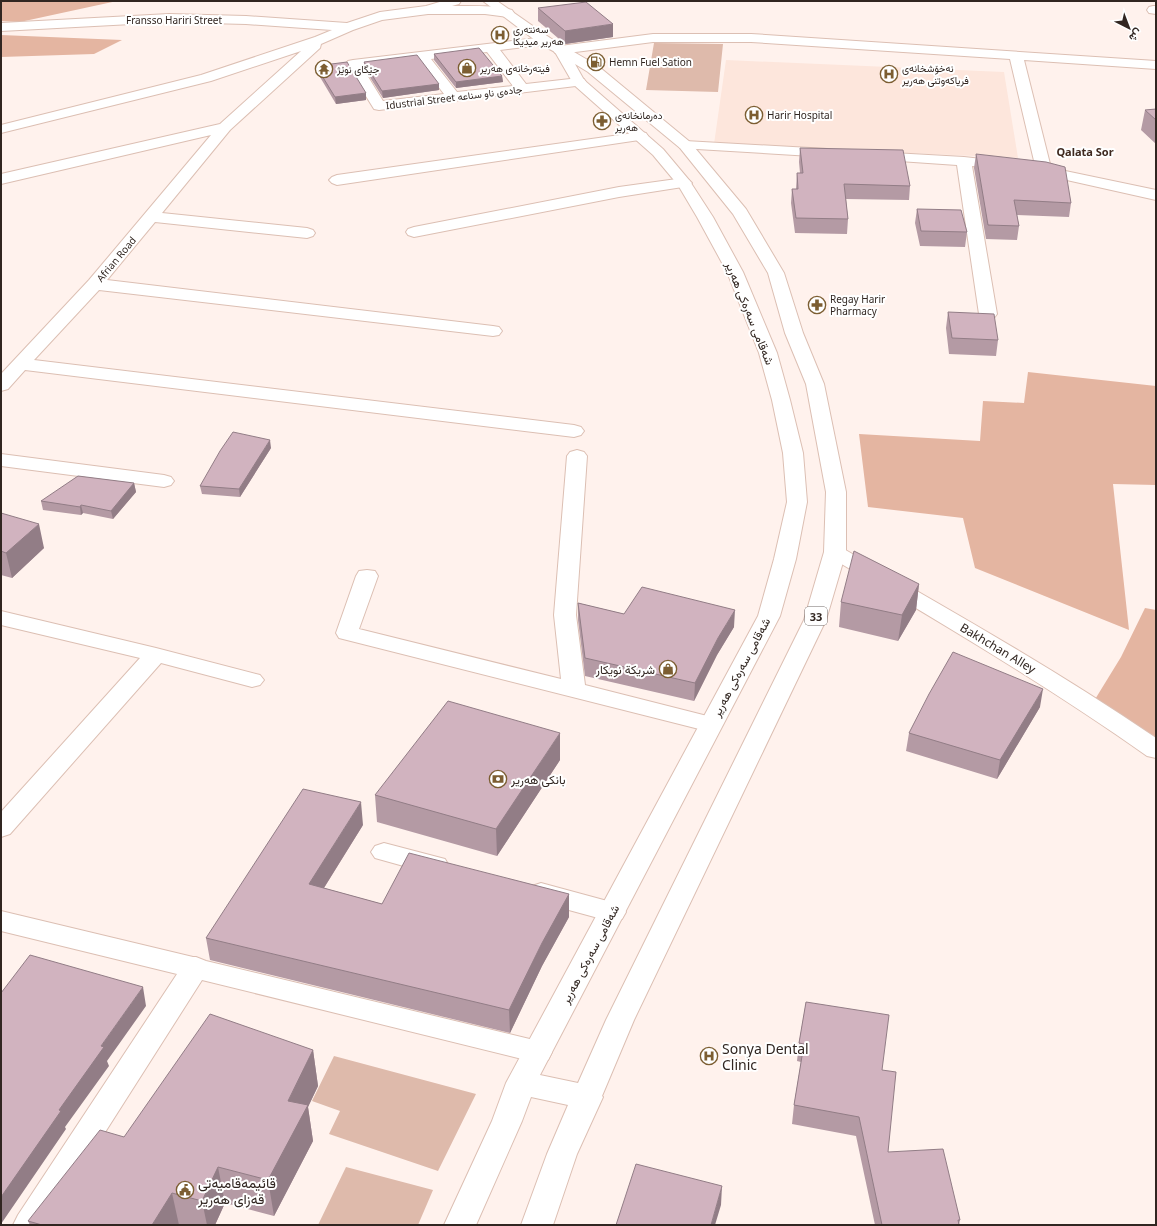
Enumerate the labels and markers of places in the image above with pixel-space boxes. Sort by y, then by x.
place label: سەنتەری هەریر میدیکا [513,22,564,48]
hospital icon: سەنتەری هەریر میدیکا [490,25,510,45]
fuel station icon: Hemn Fuel Sation [586,52,606,72]
place label: Hemn Fuel Sation [609,55,692,69]
shop icon: فیتەرخانەی هەریر [457,58,477,78]
temple icon: جێگای نوێژ [314,59,334,79]
place label: فیتەرخانەی هەریر [479,61,550,75]
place label: نەخۆشخانەی فریاکەوتنی هەریر [901,61,969,87]
place label: جێگای نوێژ [336,62,380,76]
hospital icon: نەخۆشخانەی فریاکەوتنی هەریر [879,64,899,84]
hospital icon: ‌Harir Hospital [744,105,764,125]
place label: دەرمانخانەی هەریر [614,108,663,134]
place label: ‌Harir Hospital [767,108,832,122]
pharmacy icon: دەرمانخانەی هەریر [592,111,612,131]
place label: Regay Harir Pharmacy [830,292,885,318]
pharmacy icon: Regay Harir Pharmacy [807,295,827,315]
shop icon: شريكة نويكار [658,659,678,679]
place label: شريكة نويكار [595,661,655,678]
bank icon: بانکی هەریر [488,769,508,789]
place label: بانکی هەریر [510,771,566,788]
place label: Sonya Dental Clinic [722,1039,809,1074]
hospital icon: Sonya Dental Clinic [699,1046,719,1066]
place label: قائیمەقامیەتی قەزای هەریر [197,1173,276,1208]
public building icon: قائیمەقامیەتی قەزای هەریر [175,1180,195,1200]

